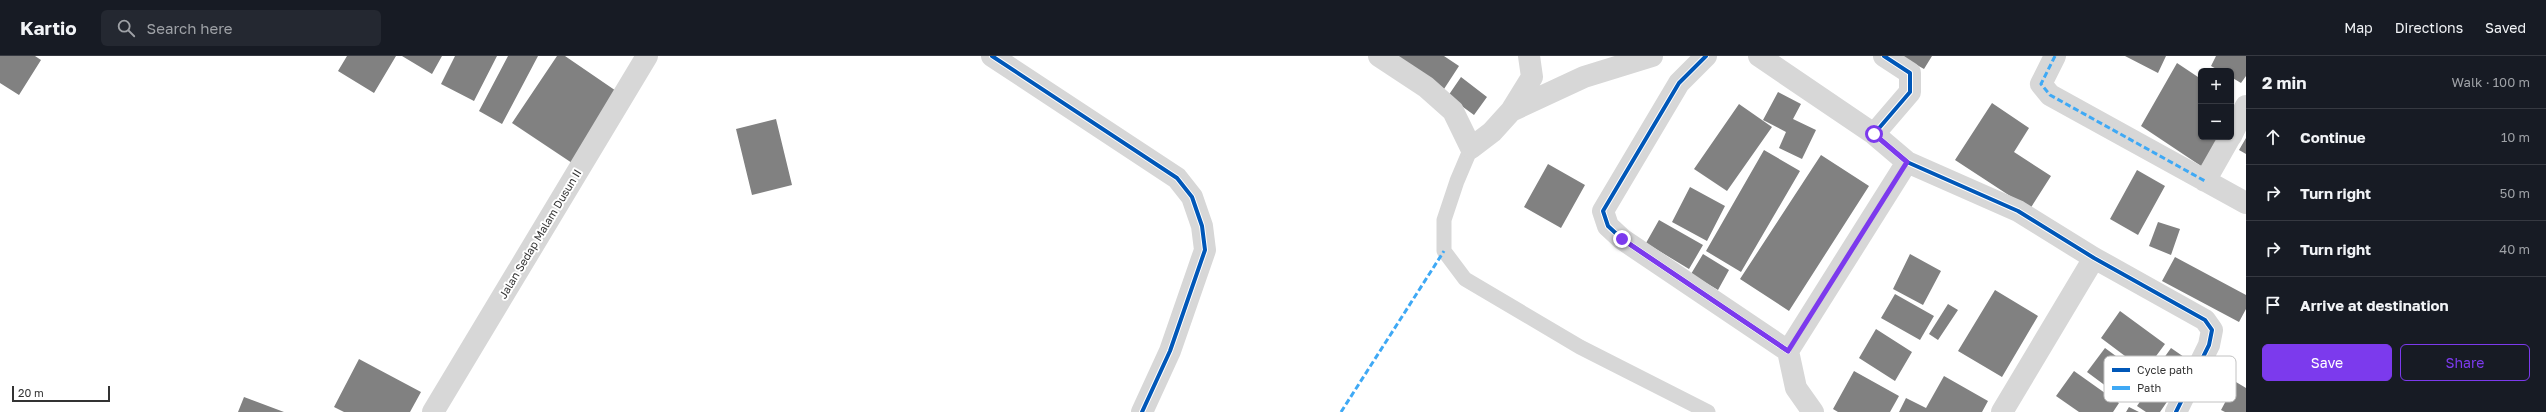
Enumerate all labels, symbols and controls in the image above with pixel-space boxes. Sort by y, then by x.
search box [101,10,381,46]
text: Kartio [20,16,77,39]
icon: search [115,17,137,39]
text: Search here [147,19,233,37]
text: Map [2344,19,2373,36]
text: Directions [2395,19,2463,36]
text: Saved [2485,19,2526,36]
map controls [2198,68,2234,140]
button: + [2198,68,2234,104]
text: 2 min [2262,72,2306,93]
text: Walk · 100 m [2452,74,2530,90]
button: − [2198,104,2234,140]
route start [1865,125,1883,143]
icon: ahead [2262,126,2284,148]
text: Continue [2300,128,2366,146]
text: 10 m [2501,129,2530,145]
street label: Jalan Sedap Malam Dusun II [496,167,583,301]
icon: right [2262,182,2284,204]
text: Turn right [2300,184,2371,202]
text: 50 m [2500,185,2530,201]
route end [1613,230,1631,248]
icon: right [2262,238,2284,260]
text: Turn right [2300,240,2371,258]
text: 40 m [2499,241,2530,257]
icon: arrive [2262,294,2284,316]
text: Arrive at destination [2300,296,2449,314]
button: Save [2262,344,2392,381]
button: Share [2400,344,2530,381]
legend [2104,356,2236,402]
text: Cycle path [2137,363,2193,376]
text: Path [2137,381,2161,394]
scale bar [12,384,110,403]
text: 20 m [18,386,44,399]

